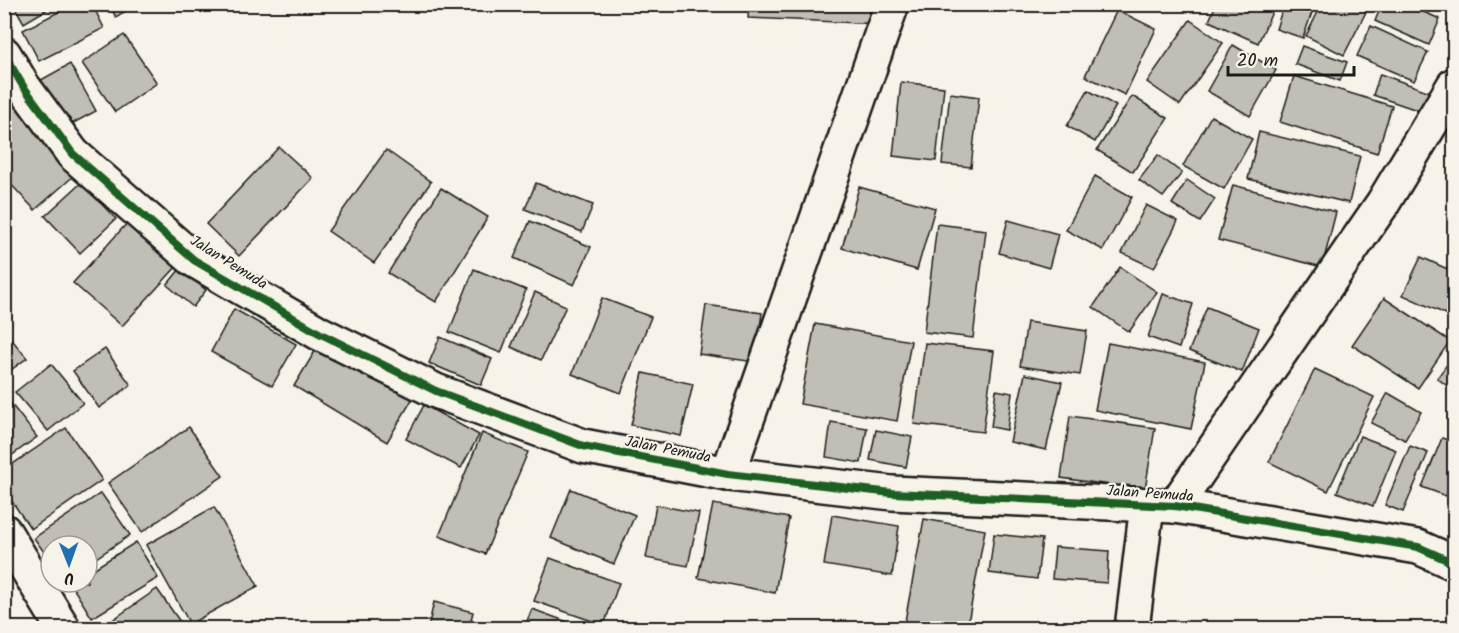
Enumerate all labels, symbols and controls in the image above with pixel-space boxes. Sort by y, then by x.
scale bar [1228,39,1354,77]
text: 20 m [1237,47,1278,76]
street label: Jalan Pemuda [185,230,272,296]
street label: Jalan Pemuda [623,430,713,470]
street label: Jalan Pemuda [1106,479,1194,509]
north arrow [39,534,99,594]
text: U [64,565,74,590]

